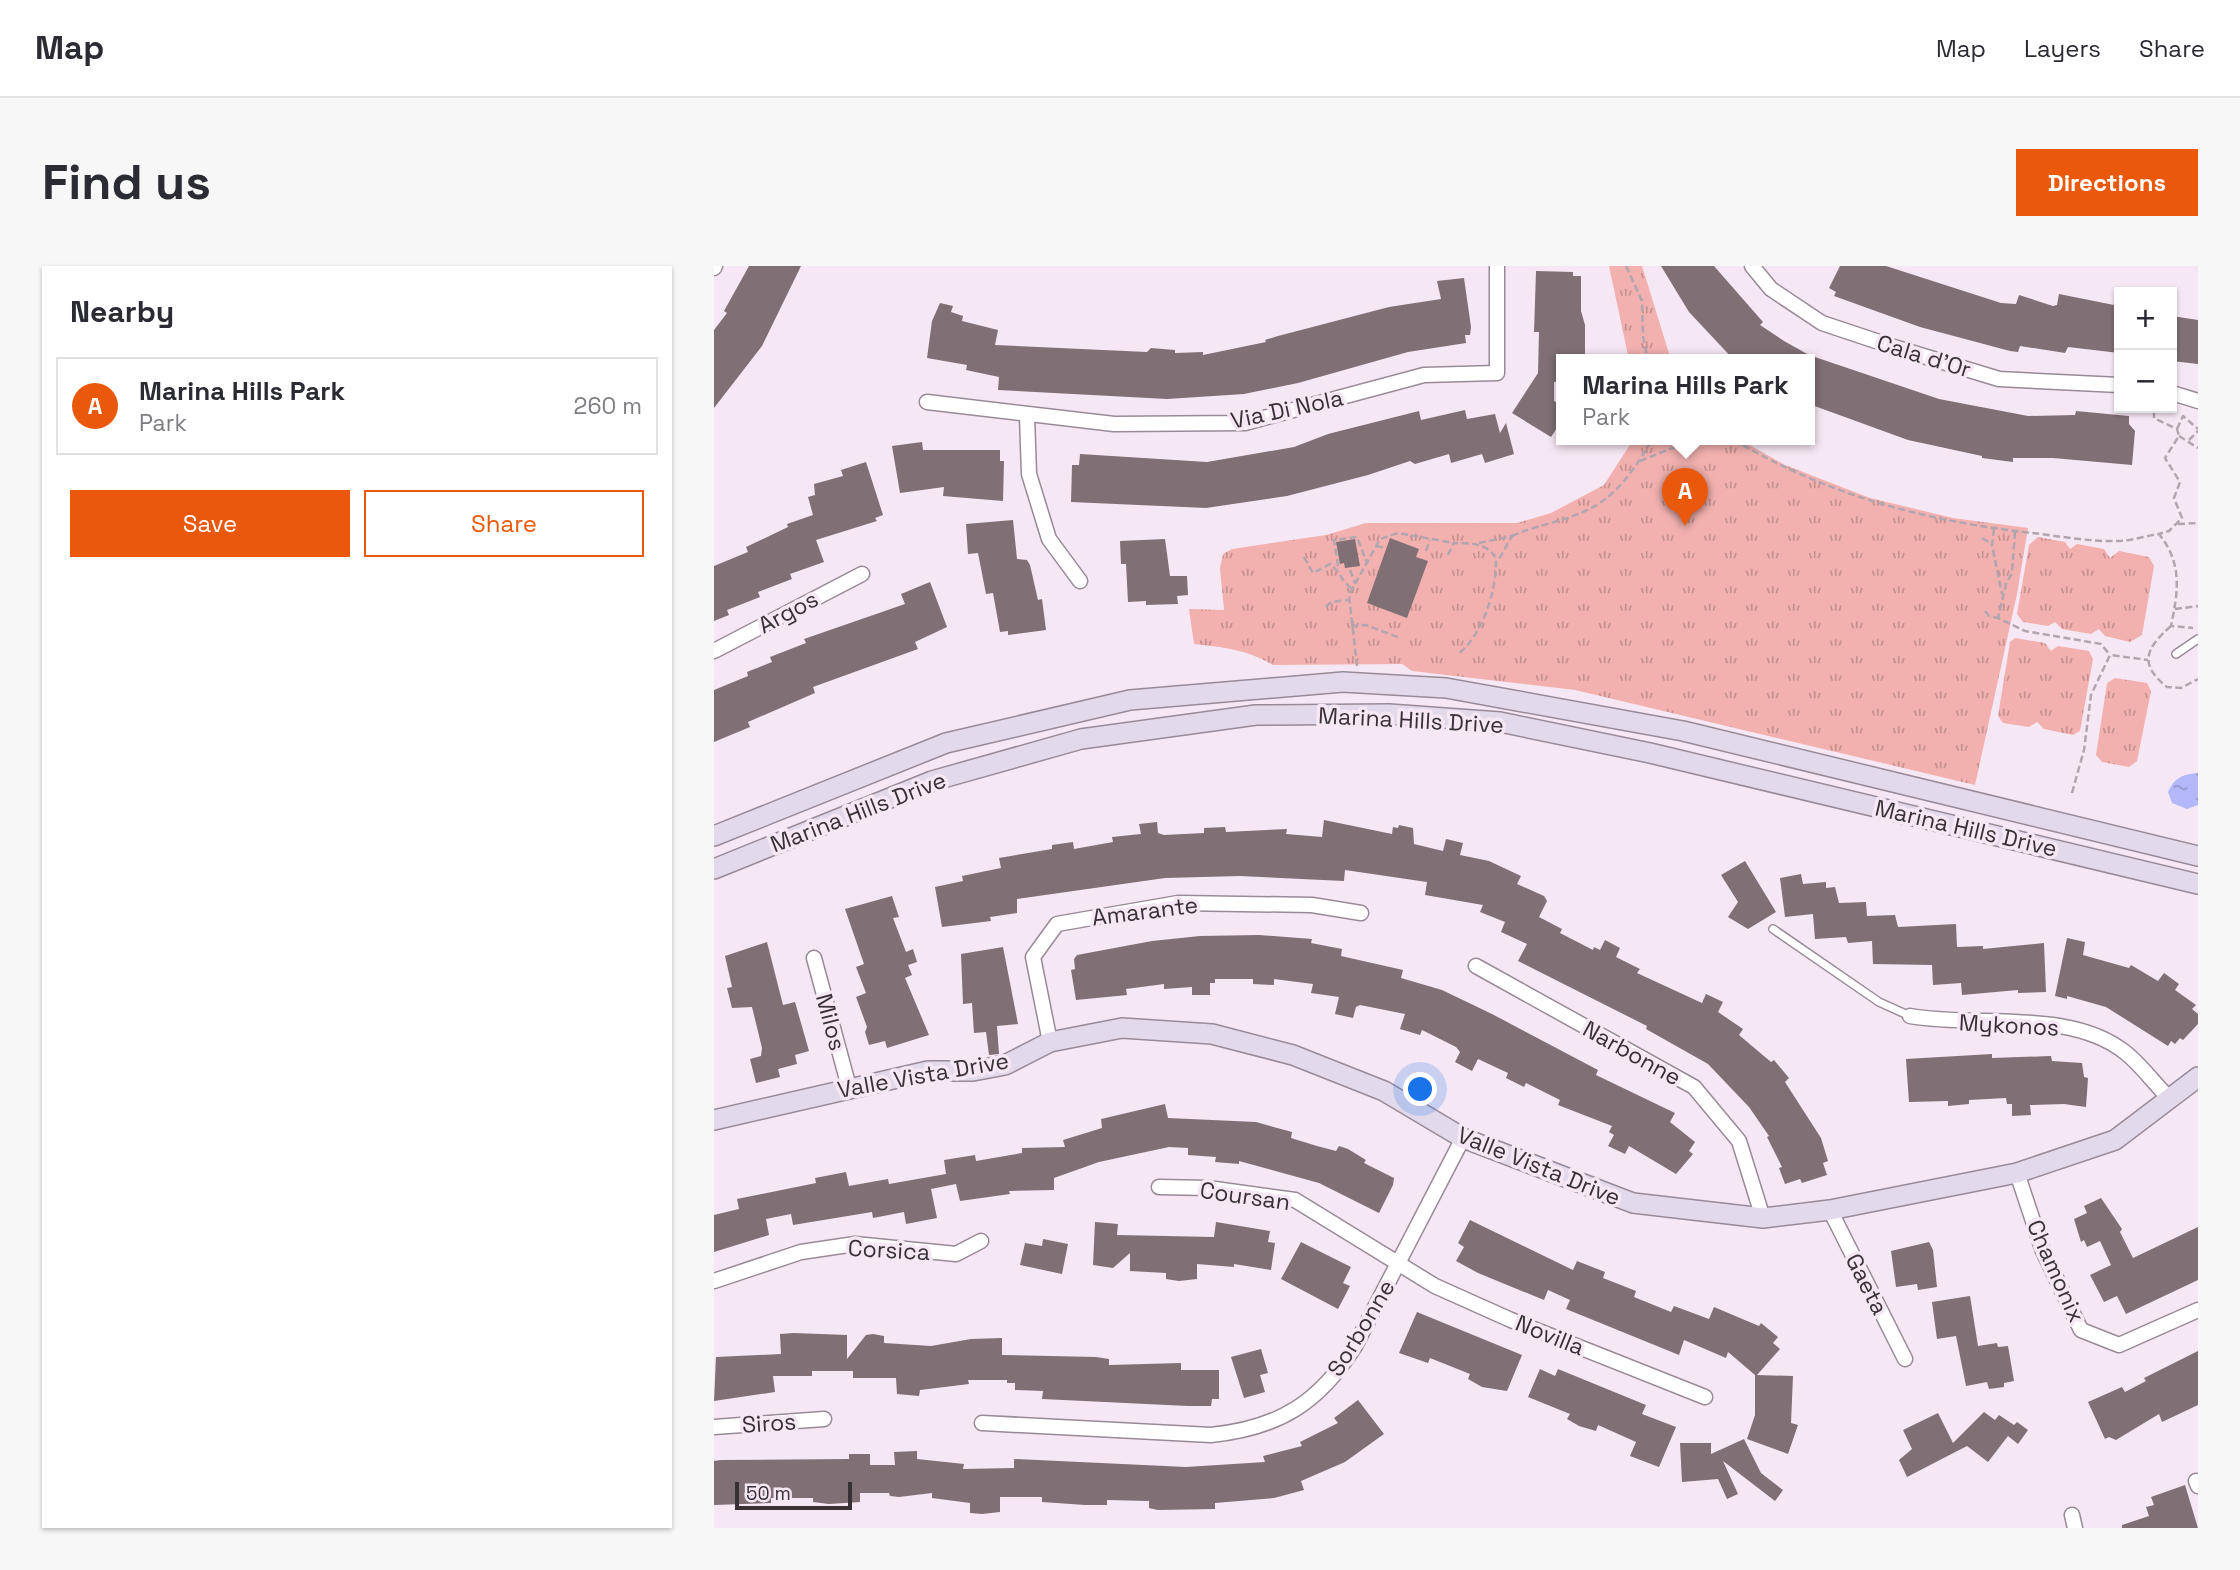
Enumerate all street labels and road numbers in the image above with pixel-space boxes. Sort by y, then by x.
street label: Cala d'Or [1873,327,1975,385]
street label: Via Di Nola [1228,382,1346,436]
street label: Argos [753,584,823,640]
street label: Marina Hills Drive [1317,700,1505,740]
street label: Marina Hills Drive [766,765,950,859]
street label: Marina Hills Drive [1872,792,2060,864]
street label: Amarante [1090,890,1200,932]
street label: Milos [809,990,853,1054]
street label: Mykonos [1958,1007,2060,1043]
street label: Narbonne [1577,1014,1687,1092]
street label: Valle Vista Drive [835,1045,1011,1105]
street label: Valle Vista Drive [1453,1120,1625,1212]
street label: Coursan [1198,1175,1292,1217]
street label: Chamonix [2020,1215,2092,1327]
street label: Corsica [847,1233,931,1267]
street label: Gaeta [1839,1248,1895,1320]
street label: Sorbonne [1320,1274,1402,1382]
street label: Novilla [1511,1308,1589,1362]
street label: Siros [741,1406,797,1440]

